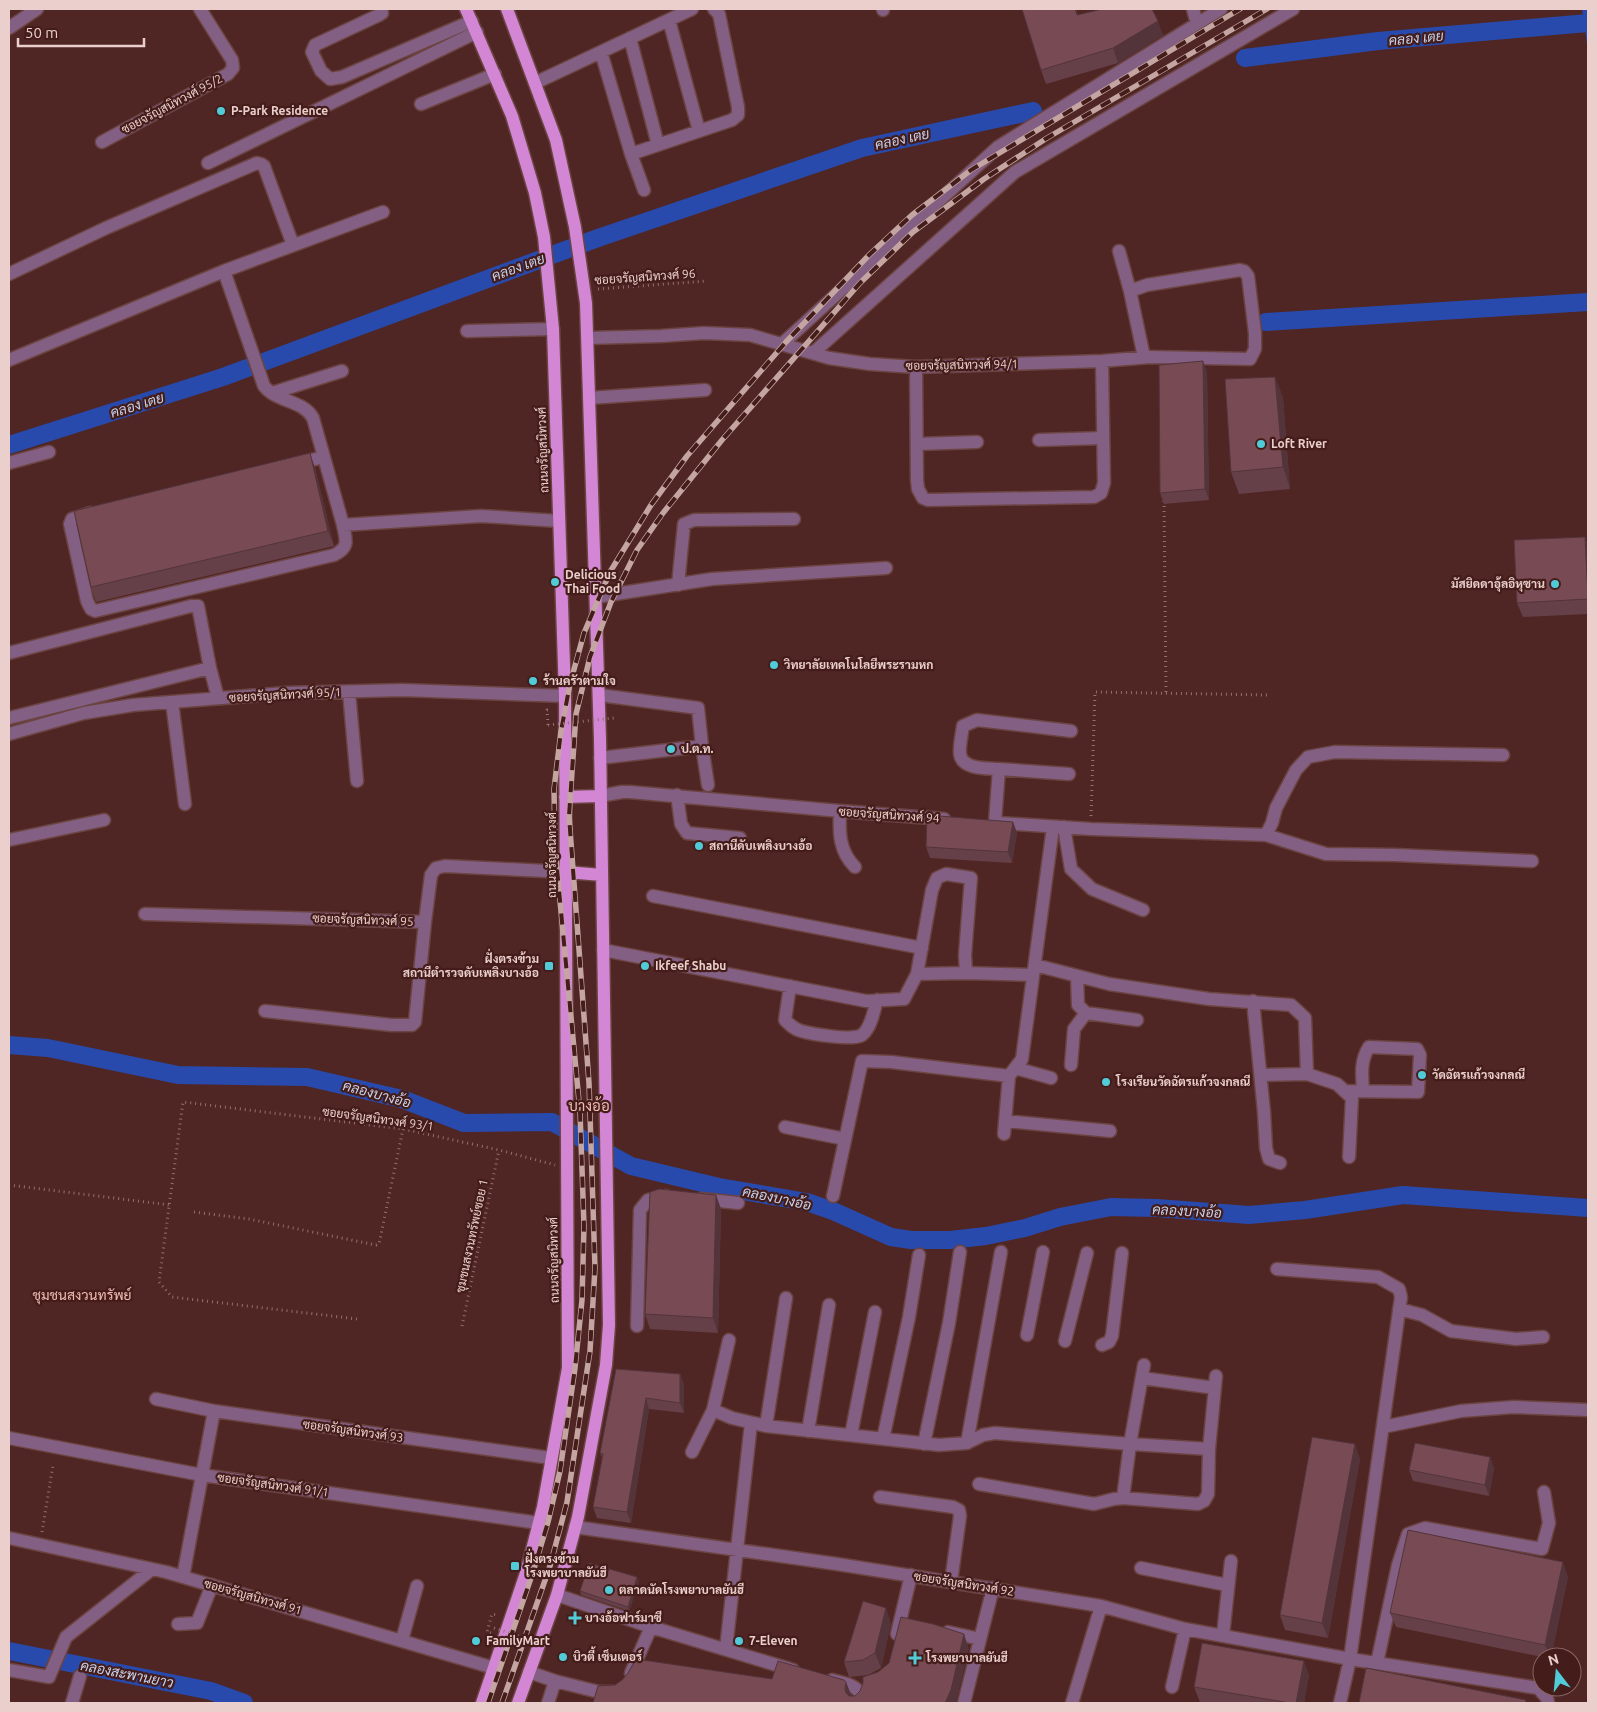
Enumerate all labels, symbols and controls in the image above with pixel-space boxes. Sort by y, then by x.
scale bar [18,15,144,47]
text: 50 m [25,24,58,41]
water label: คลอง เตย [1388,28,1444,48]
street label: ซอยจรัญสนิทวงศ์ 95/2 [119,71,225,137]
place label: P-Park Residence [231,104,328,117]
marker: P-Park Residence [215,105,227,117]
water label: คลอง เตย [873,125,931,153]
water label: คลอง เตย [489,250,547,284]
street label: ซอยจรัญสนิทวงศ์ 96 [594,265,696,288]
street label: ซอยจรัญสนิทวงศ์ 94/1 [906,356,1018,373]
water label: คลอง เตย [108,389,166,421]
street label: ถนนจรัญสนิทวงศ์ [534,407,551,493]
place label: Loft River [1271,437,1327,450]
marker: Loft River [1255,438,1267,450]
place label: Delicious Thai Food [565,568,620,595]
marker: Delicious Thai Food [549,576,561,588]
place label: มัสยิดดาอุ้ลอิหุซาน [1451,576,1545,592]
marker: มัสยิดดาอุ้ลอิหุซาน [1549,578,1561,590]
place label: วิทยาลัยเทคโนโลยีพระรามหก [783,657,933,671]
marker: วิทยาลัยเทคโนโลยีพระรามหก [768,659,780,671]
place label: ร้านครัวตามใจ [543,673,616,687]
marker: ร้านครัวตามใจ [527,675,539,687]
street label: ซอยจรัญสนิทวงศ์ 95/1 [228,684,342,705]
place label: ป.ต.ท. [681,742,714,755]
marker: ป.ต.ท. [665,743,677,755]
street label: ซอยจรัญสนิทวงศ์ 94 [838,803,940,826]
street label: ถนนจรัญสนิทวงศ์ [544,812,559,898]
place label: สถานีดับเพลิงบางอ้อ [709,838,812,852]
marker: สถานีดับเพลิงบางอ้อ [693,840,705,852]
street label: ซอยจรัญสนิทวงศ์ 95 [312,910,414,929]
place label: ฝั่งตรงข้าม สถานีตำรวจดับเพลิงบางอ้อ [403,948,539,979]
place label: Ikfeef Shabu [655,959,726,972]
marker: ฝั่งตรงข้าม สถานีตำรวจดับเพลิงบางอ้อ [543,960,555,972]
marker: Ikfeef Shabu [639,960,651,972]
place label: วัดฉัตรแก้วจงกลณี [1432,1067,1525,1081]
marker: วัดฉัตรแก้วจงกลณี [1416,1069,1428,1081]
place label: โรงเรียนวัดฉัตรแก้วจงกลณี [1115,1074,1251,1088]
marker: โรงเรียนวัดฉัตรแก้วจงกลณี [1100,1076,1112,1088]
water label: คลองบางอ้อ [341,1077,413,1111]
district label: บางอ้อ [568,1096,610,1114]
street label: ซอยจรัญสนิทวงศ์ 93/1 [321,1103,435,1134]
street label: ชุมชนสงวนทรัพย์ซอย 1 [452,1178,493,1294]
water label: คลองบางอ้อ [741,1183,813,1213]
water label: คลองบางอ้อ [1152,1201,1222,1221]
street label: ถนนจรัญสนิทวงศ์ [545,1217,562,1303]
district label: ชุมชนสงวนทรัพย์ [32,1286,132,1305]
street label: ซอยจรัญสนิทวงศ์ 93 [302,1416,404,1445]
street label: ซอยจรัญสนิทวงศ์ 91/1 [216,1469,330,1500]
place label: ฝั่งตรงข้าม โรงพยาบาลยันฮี [524,1548,607,1579]
marker: ฝั่งตรงข้าม โรงพยาบาลยันฮี [509,1560,521,1572]
street label: ซอยจรัญสนิทวงศ์ 92 [913,1568,1015,1599]
street label: ซอยจรัญสนิทวงศ์ 91 [202,1575,304,1618]
place label: ตลาดนัดโรงพยาบาลยันฮี [619,1582,744,1596]
marker: ตลาดนัดโรงพยาบาลยันฮี [603,1584,615,1596]
place label: บางอ้อฟาร์มาซี [585,1610,662,1624]
marker: บางอ้อฟาร์มาซี [569,1612,581,1624]
place label: FamilyMart [486,1634,550,1647]
place label: 7-Eleven [749,1634,798,1647]
marker: FamilyMart [470,1635,482,1647]
marker: 7-Eleven [733,1635,745,1647]
place label: บิวตี้ เซ็นเตอร์ [573,1646,643,1663]
north arrow [1532,1647,1582,1697]
place label: โรงพยาบาลยันฮี [925,1650,1008,1664]
text: N [1546,1650,1561,1669]
marker: บิวตี้ เซ็นเตอร์ [557,1651,569,1663]
marker: โรงพยาบาลยันฮี [908,1651,922,1665]
water label: คลองสะพานยาว [79,1657,175,1691]

